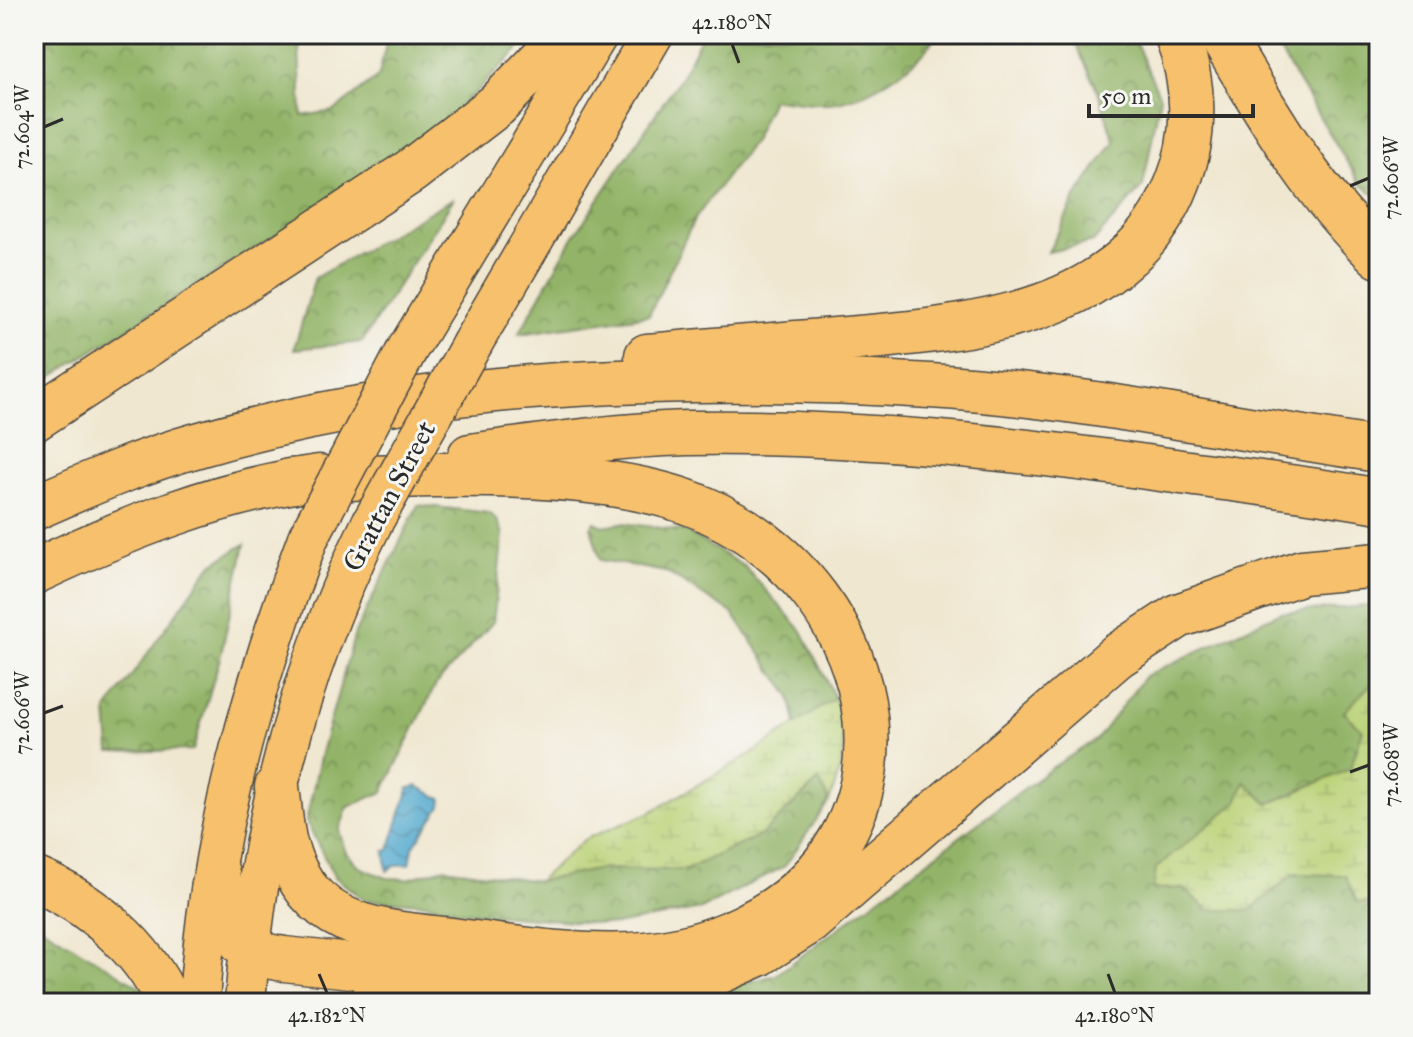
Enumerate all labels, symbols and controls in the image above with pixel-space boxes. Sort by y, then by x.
text: 42.180°N [692,10,772,34]
scale bar [1089,68,1253,118]
text: 50 m [1101,81,1151,111]
text: 72.604°W [10,84,34,169]
text: 72.606°W [1379,135,1403,220]
street label: Grattan Street [335,415,443,577]
text: 72.606°W [10,670,34,755]
text: 72.608°W [1379,722,1403,807]
text: 42.182°N [288,1003,366,1027]
text: 42.180°N [1075,1003,1155,1027]

